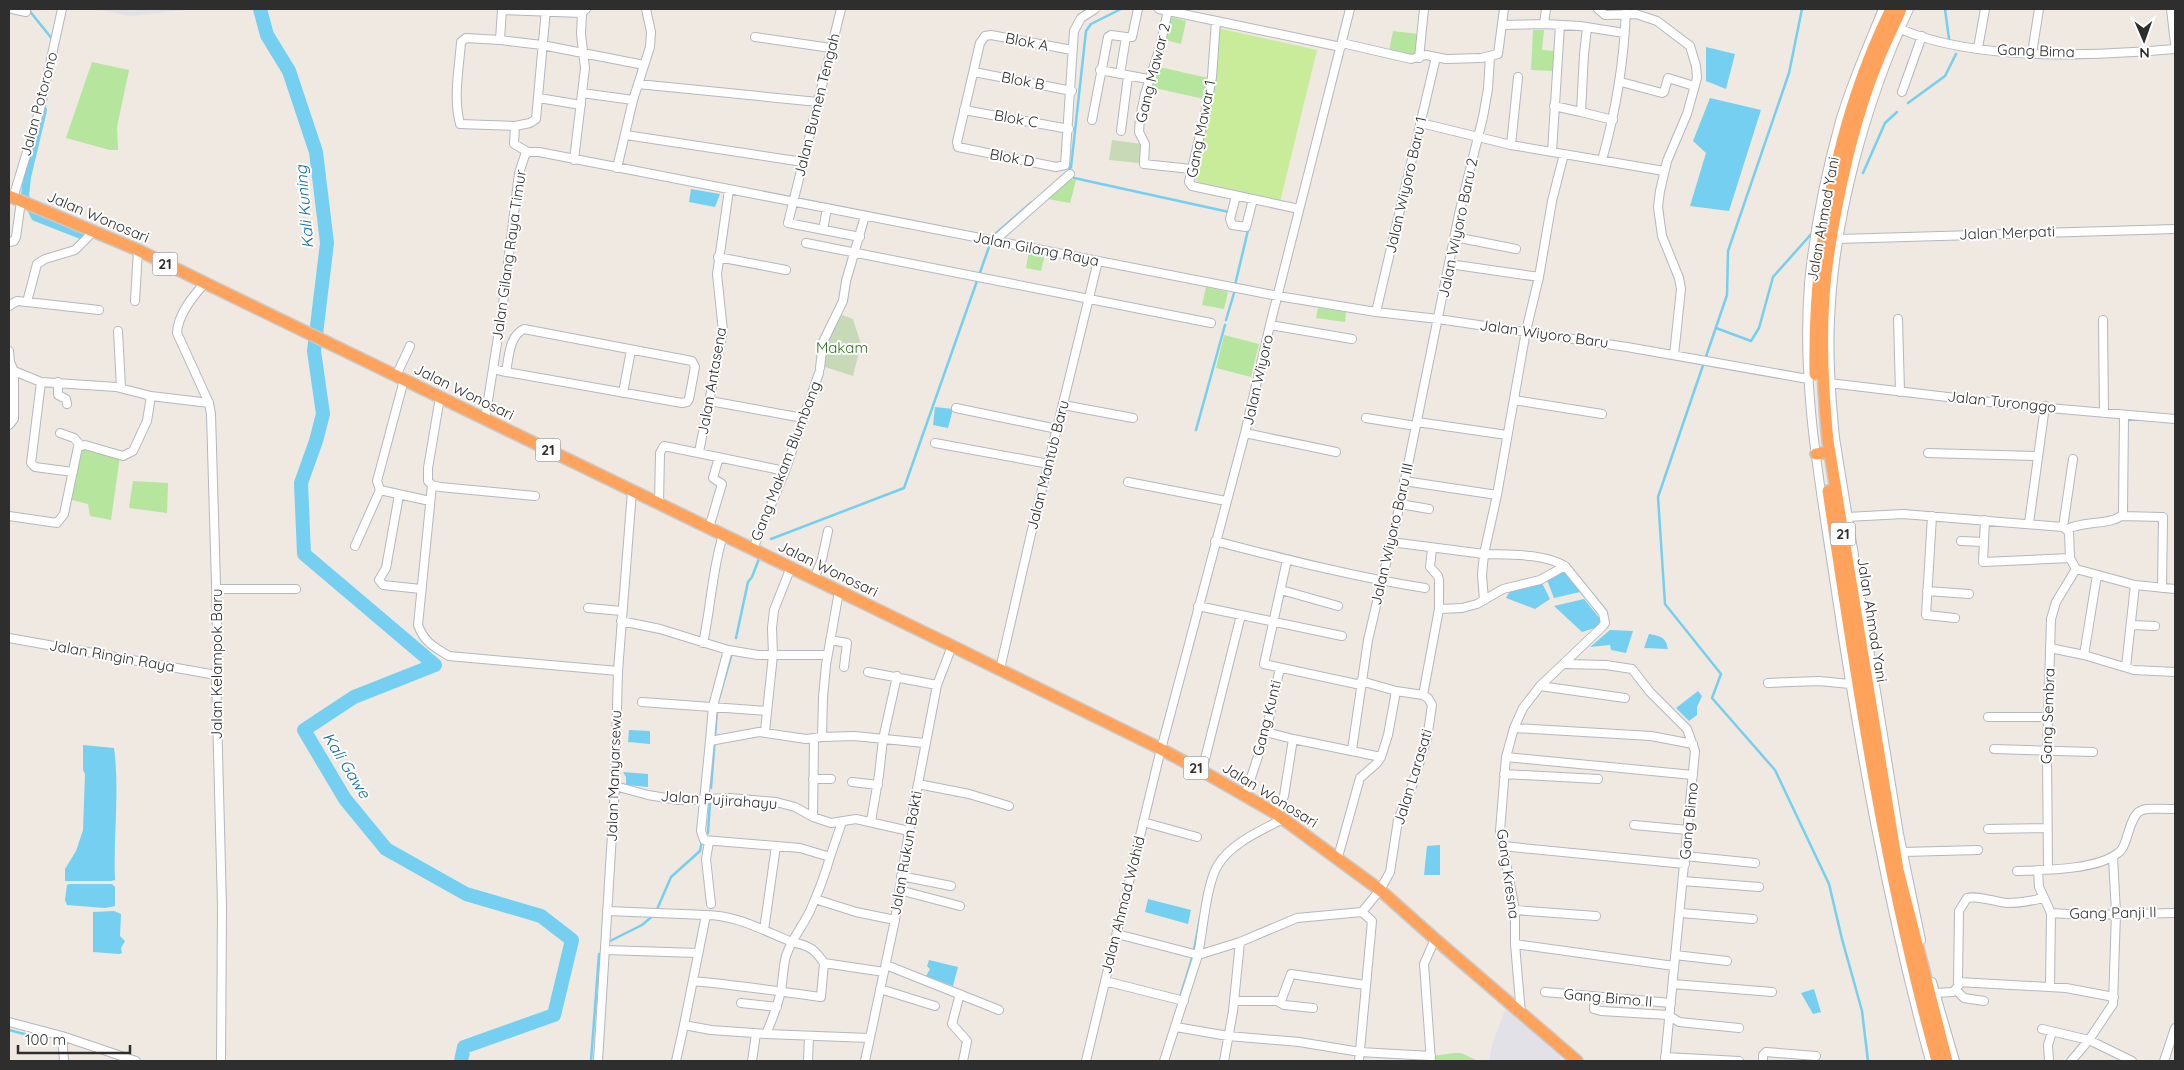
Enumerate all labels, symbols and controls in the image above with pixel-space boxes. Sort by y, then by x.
north arrow [2119,15,2169,65]
street label: Gang Mawar 2 [1131,21,1174,125]
street label: Blok A [1004,28,1051,55]
street label: Jalan Bumen Tengah [789,31,844,179]
street label: Gang Bima [1997,40,2075,61]
text: N [2139,44,2150,62]
street label: Jalan Potorono [15,50,62,158]
street label: Blok B [1000,67,1047,94]
street label: Gang Mawar 1 [1182,78,1219,179]
street label: Blok C [993,105,1040,132]
street label: Jalan Wiyoro Baru 1 [1381,115,1430,255]
street label: Blok D [988,144,1036,171]
street label: Jalan Ahmad Yani [1802,155,1843,283]
street label: Jalan Wiyoro Baru 2 [1433,156,1482,299]
water label: Kali Kuning [290,163,318,250]
street label: Jalan Gilang Raya Timur [487,168,530,342]
street label: Jalan Wonosari [44,186,152,247]
street label: Jalan Merpati [1959,221,2055,244]
street label: Jalan Gilang Raya [971,227,1101,270]
road number: 21 [152,252,178,276]
street label: Jalan Wiyoro Baru [1478,315,1610,352]
street label: Jalan Antasena [693,326,730,436]
street label: Jalan Wiyoro [1238,333,1277,427]
park label: Makam [816,338,868,357]
street label: Jalan Wonosari [411,359,517,424]
street label: Gang Makam Blumbang [746,378,825,543]
street label: Jalan Turonggo [1947,386,2057,417]
street label: Jalan Mantub Baru [1022,398,1073,532]
road number: 21 [536,438,560,462]
street label: Jalan Wiyoro Baru III [1366,461,1417,607]
road number: 21 [1830,522,1856,546]
street label: Jalan Wonosari [775,536,881,601]
street label: Jalan Ahmad Yani [1853,556,1892,684]
street label: Jalan Kelampok Baru [207,589,226,739]
street label: Jalan Ringin Raya [48,635,176,676]
street label: Gang Sembra [2036,668,2059,764]
street label: Gang Kunti [1248,678,1285,758]
street label: Jalan Manyarsewu [602,710,625,842]
street label: Jalan Larasati [1389,727,1436,827]
water label: Kali Gawe [319,728,376,802]
road number: 21 [1184,756,1208,780]
street label: Jalan Wonosari [1219,758,1322,832]
street label: Gang Bimo [1675,781,1702,861]
street label: Jalan Pujirahayu [660,786,778,813]
street label: Jalan Rukun Bakti [885,789,926,917]
street label: Gang Kresna [1493,828,1524,920]
street label: Jalan Ahmad Wahid [1096,834,1149,976]
street label: Gang Panji II [2069,902,2157,923]
street label: Gang Bimo II [1563,984,1653,1011]
scale bar [18,1022,130,1054]
text: 100 m [25,1030,66,1049]

